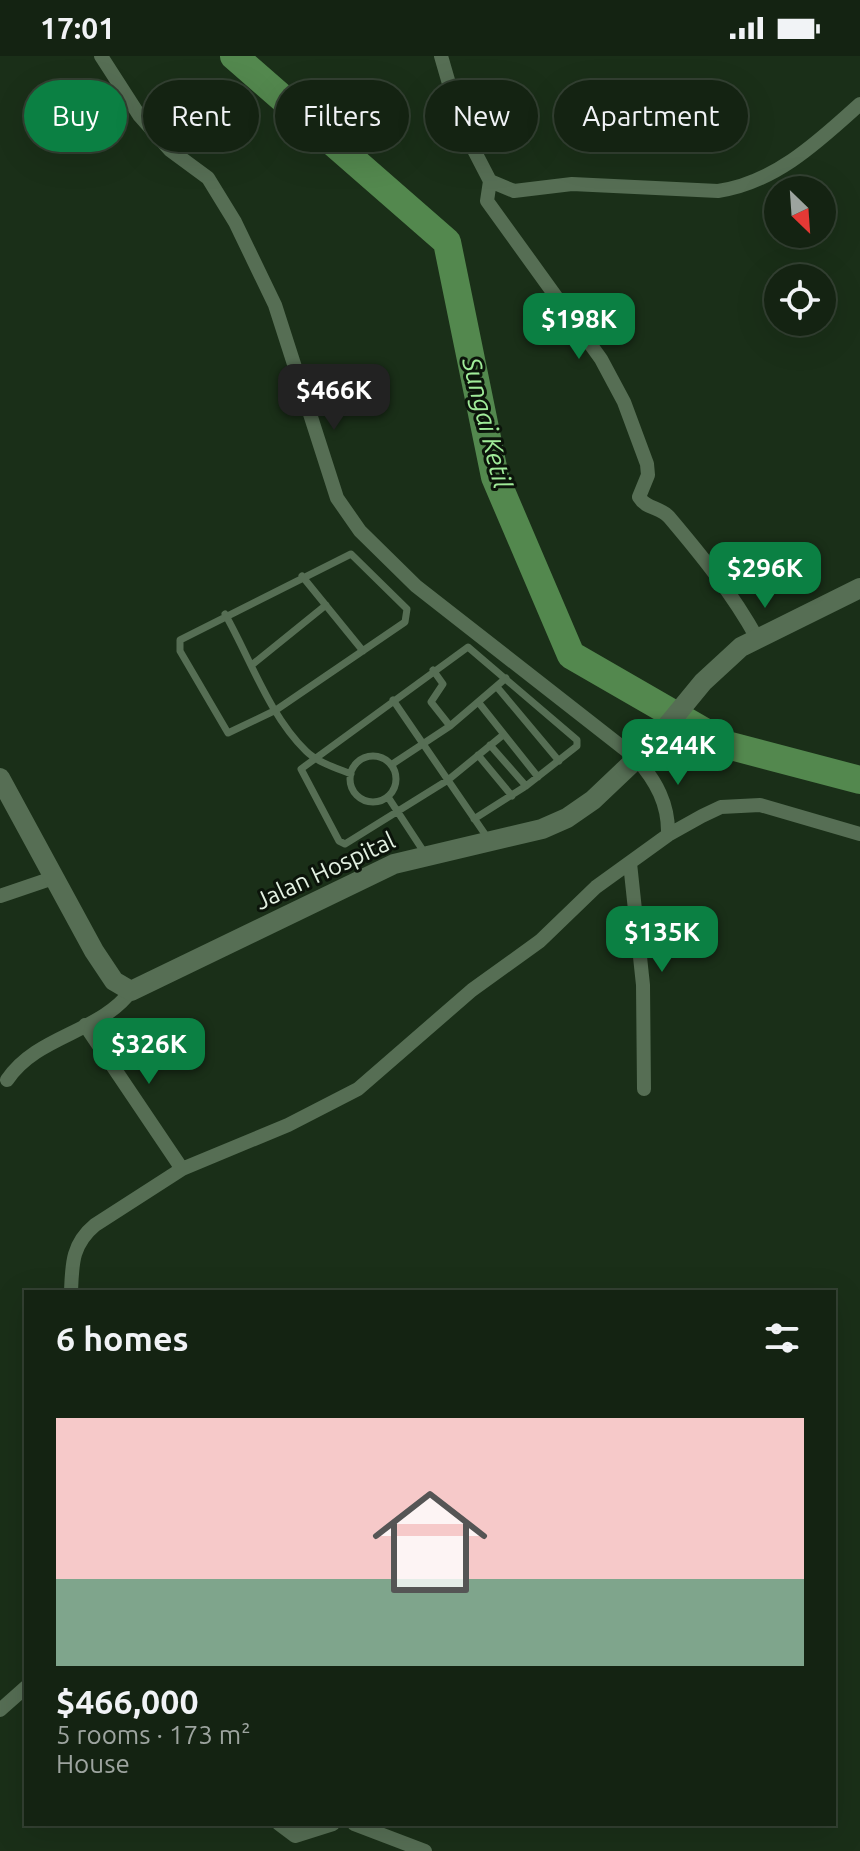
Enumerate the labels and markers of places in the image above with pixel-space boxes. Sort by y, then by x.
pin: $198K [523,293,635,361]
pin: $466K [278,364,390,432]
pin: $296K [709,542,821,610]
pin: $244K [622,719,734,787]
pin: $135K [606,906,718,974]
pin: $326K [93,1018,205,1086]

